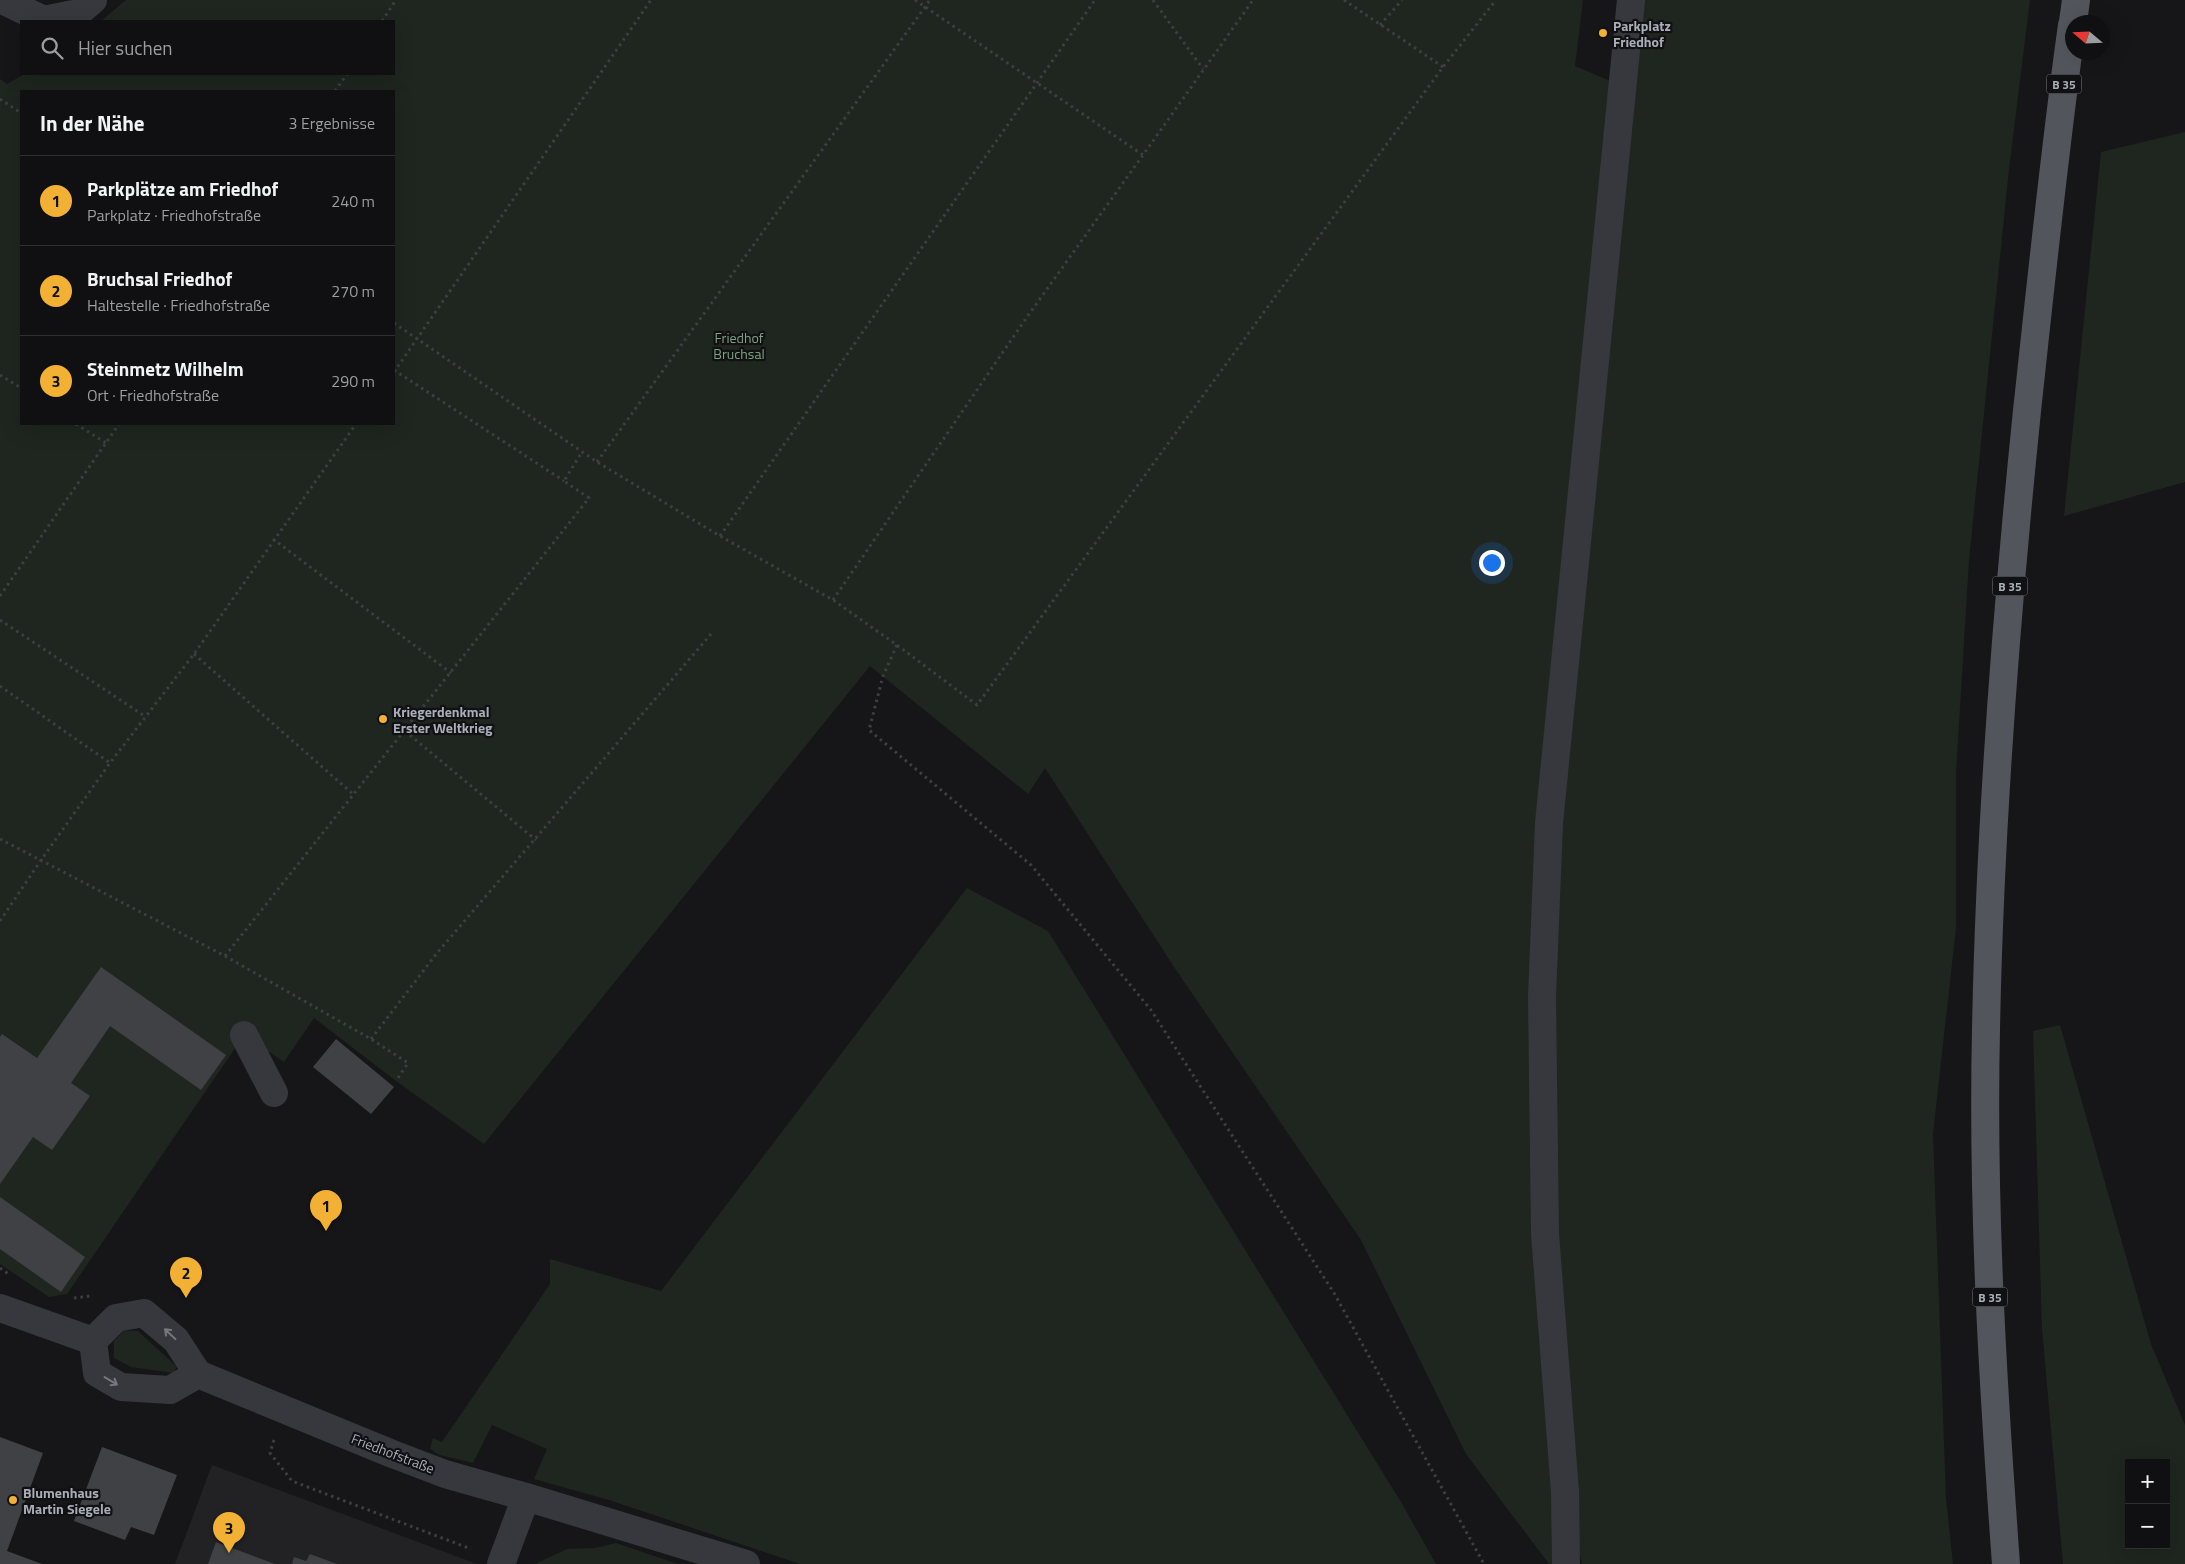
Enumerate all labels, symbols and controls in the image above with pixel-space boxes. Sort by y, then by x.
place label: Parkplatz Friedhof [1613,15,1671,52]
north arrow [2065,15,2110,60]
search box [20,20,395,75]
marker: Parkplatz Friedhof [1597,27,1609,39]
text: Hier suchen [78,33,173,62]
icon: search [38,34,66,62]
road number: B 35 [2046,74,2082,94]
text: In der Nähe [40,107,145,139]
text: 3 Ergebnisse [288,111,375,135]
text: Parkplätze am Friedhof [87,174,278,203]
text: 1 [52,189,60,213]
text: 240 m [331,189,375,213]
text: Parkplatz · Friedhofstraße [87,203,261,227]
text: Bruchsal Friedhof [87,264,232,293]
text: 2 [52,279,60,303]
text: 270 m [331,279,375,303]
text: Haltestelle · Friedhofstraße [87,293,270,317]
park label: Friedhof Bruchsal [713,327,765,364]
text: Steinmetz Wilhelm [87,354,244,383]
text: 3 [52,369,60,393]
text: 290 m [331,369,375,393]
text: Ort · Friedhofstraße [87,383,219,407]
your location [1479,550,1505,576]
road number: B 35 [1992,576,2028,596]
place label: Kriegerdenkmal Erster Weltkrieg [393,701,493,738]
marker: Kriegerdenkmal Erster Weltkrieg [377,713,389,725]
pin: 1 [310,1190,342,1231]
pin: 2 [170,1257,202,1298]
road number: B 35 [1972,1288,2008,1306]
one-way arrow [164,1328,177,1340]
one-way arrow [103,1377,118,1387]
street label: Friedhofstraße [348,1428,438,1478]
map controls [2125,1459,2170,1549]
button: + [2125,1459,2170,1504]
place label: Blumenhaus Martin Siegele [23,1482,111,1519]
marker: Blumenhaus Martin Siegele [7,1494,19,1506]
button: − [2125,1504,2170,1549]
pin: 3 [213,1512,245,1553]

